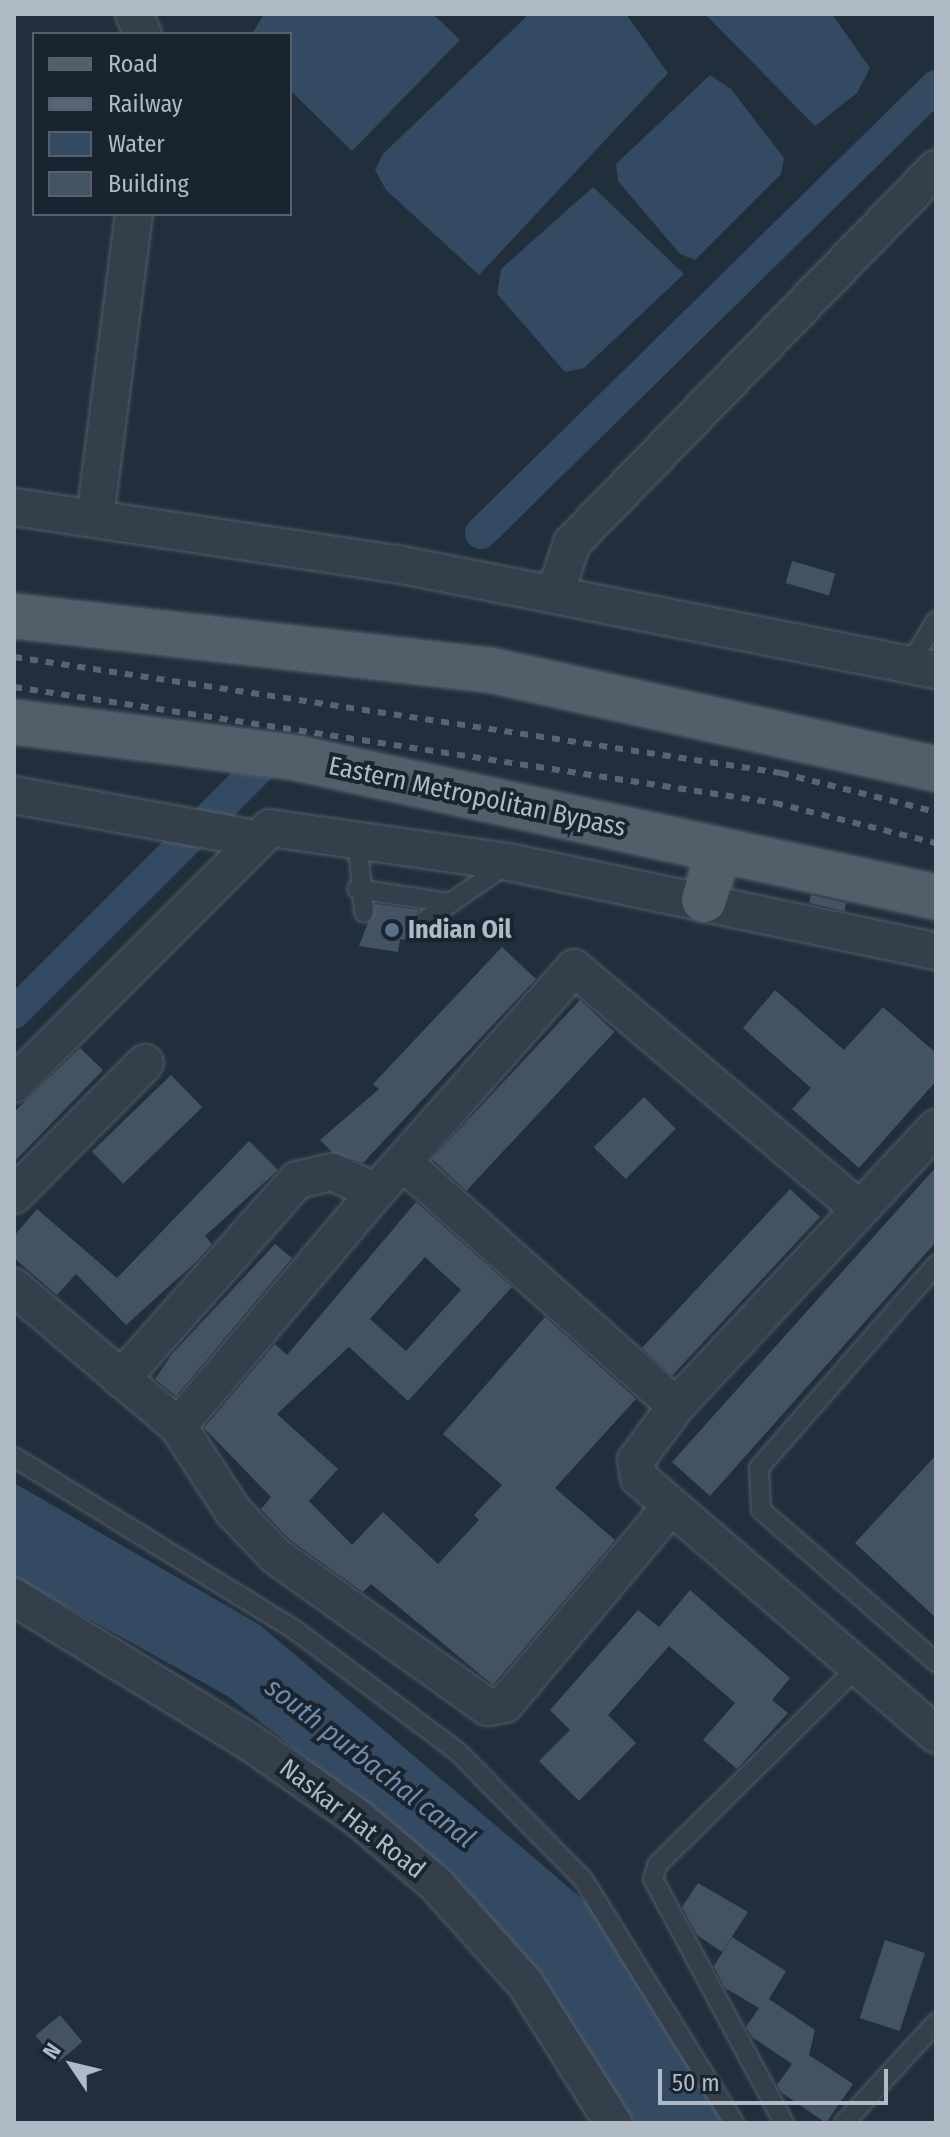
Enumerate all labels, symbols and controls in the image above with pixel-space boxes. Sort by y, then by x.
legend [32,32,292,216]
text: Road [108,50,158,78]
text: Railway [108,90,183,118]
text: Water [108,130,165,158]
text: Building [108,170,189,198]
street label: Eastern Metropolitan Bypass [326,750,628,844]
place label: Indian Oil [408,914,512,946]
marker: Indian Oil [383,921,401,939]
water label: south purbachal canal [258,1671,482,1855]
street label: Naskar Hat Road [273,1752,431,1886]
north arrow [32,2025,112,2105]
text: N [37,2038,67,2064]
scale bar [662,2053,892,2103]
text: 50 m [672,2069,720,2097]

